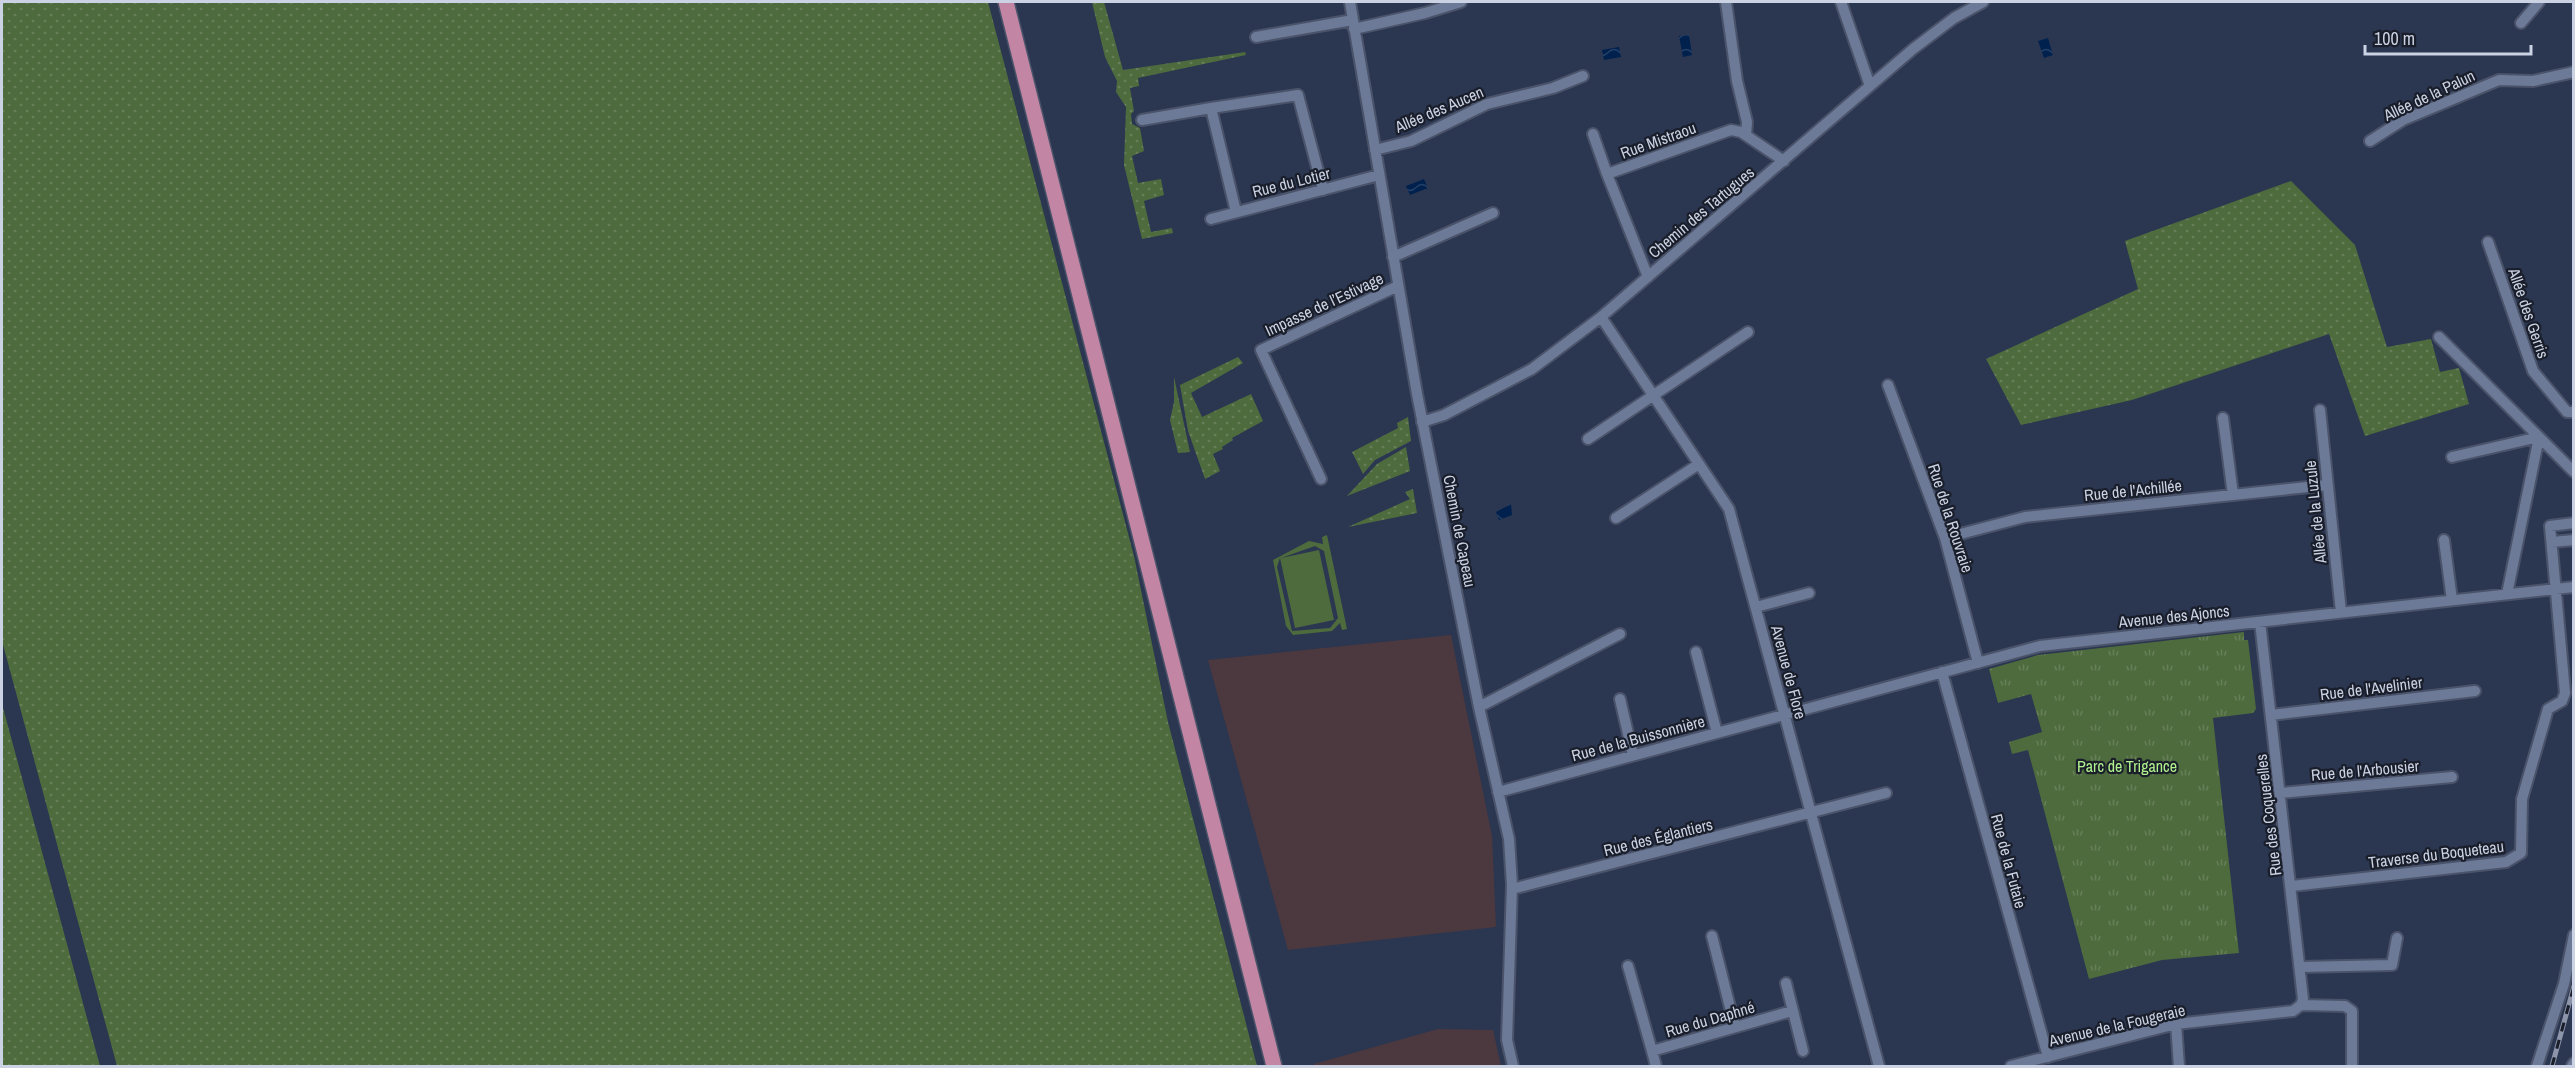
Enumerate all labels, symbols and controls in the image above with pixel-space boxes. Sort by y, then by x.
scale bar [2365,18,2532,56]
text: 100 m [2374,26,2415,51]
street label: Allée de la Palun [2379,64,2478,126]
street label: Allée des Aucen [1390,80,1487,138]
street label: Rue Mistraou [1617,116,1699,164]
street label: Chemin des Tartugues [1643,161,1759,263]
street label: Rue du Lotier [1250,162,1333,202]
street label: Allée des Gerris [2503,264,2555,361]
street label: Impasse de l’Estivage [1261,267,1387,341]
street label: Allée de la Luzule [2299,459,2331,566]
street label: Rue de la Rouvraie [1923,461,1979,575]
street label: Chemin de Capeau [1438,473,1482,589]
street label: Rue de l'Achillée [2083,474,2183,506]
street label: Avenue des Ajoncs [2116,599,2231,633]
street label: Avenue de Flore [1766,622,1812,721]
street label: Rue de l'Avelinier [2319,671,2424,705]
street label: Rue de la Buissonnière [1569,710,1707,766]
street label: Rue des Coquerelles [2250,753,2286,877]
street label: Rue de l'Arbousier [2310,754,2421,786]
park label: Parc de Trigance [2077,755,2177,777]
street label: Rue de la Futaie [1986,811,2032,911]
street label: Rue des Églantiers [1601,813,1715,861]
street label: Traverse du Boqueteau [2367,835,2505,873]
street label: Rue du Daphné [1663,996,1757,1042]
street label: Avenue de la Fougeraie [2046,999,2187,1052]

